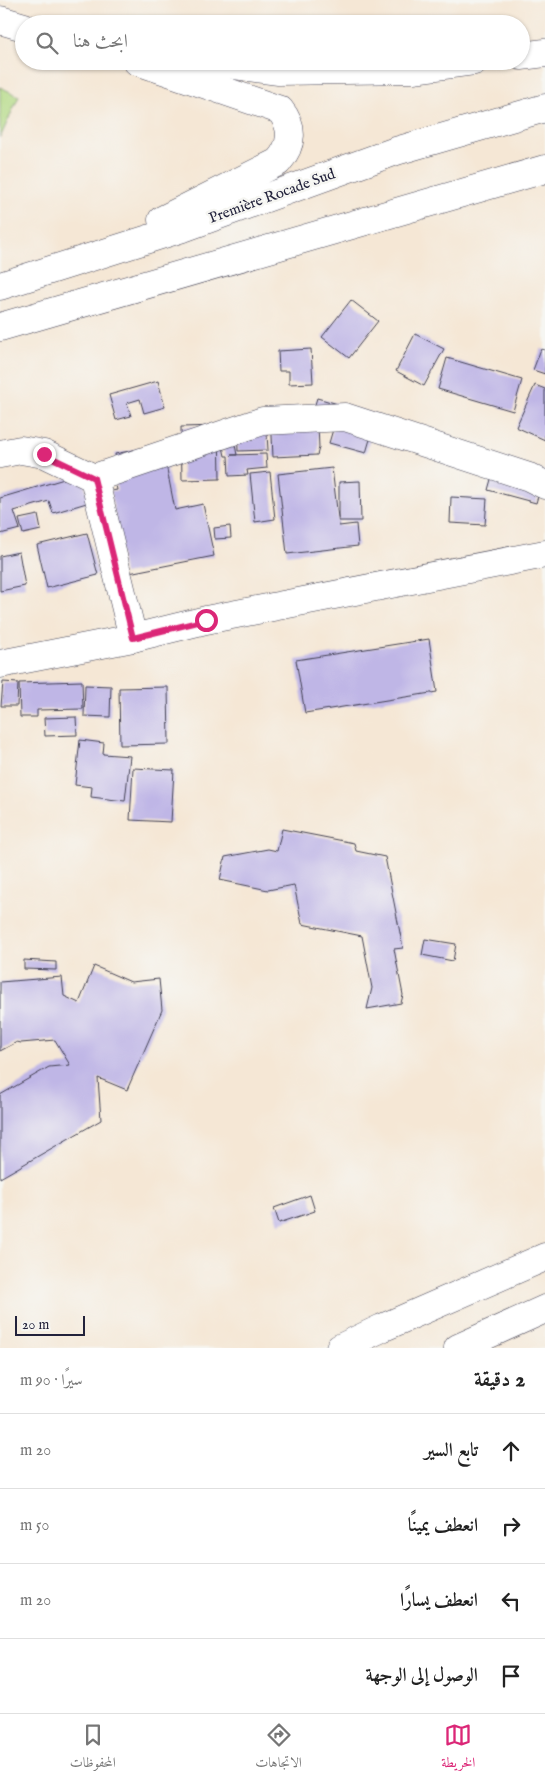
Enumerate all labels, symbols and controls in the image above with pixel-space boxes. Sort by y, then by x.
search box [15,15,530,70]
icon: search [33,29,61,57]
text: ابحث هنا [73,30,128,54]
street label: Première Rocade Sud [206,164,339,228]
route end [33,443,56,466]
route start [195,609,218,632]
scale bar [15,1313,85,1336]
text: 20 m [22,1316,49,1334]
text: 2 دقيقة [474,1367,525,1394]
text: سيرًا · 90 m [20,1371,83,1391]
icon: ahead [497,1437,525,1465]
text: تابع السير [424,1439,478,1463]
text: 20 m [20,1441,51,1461]
icon: right [497,1512,525,1540]
text: انعطف يمينًا [408,1514,478,1538]
text: 50 m [20,1516,49,1536]
icon: left [497,1587,525,1615]
text: انعطف يسارًا [400,1589,478,1613]
text: 20 m [20,1591,51,1611]
icon: arrive [497,1662,525,1690]
text: الوصول إلى الوجهة [366,1664,478,1688]
tab: المحفوظات [70,1721,116,1776]
tab: الاتجاهات [255,1721,302,1776]
tab: الخريطة [441,1721,475,1776]

